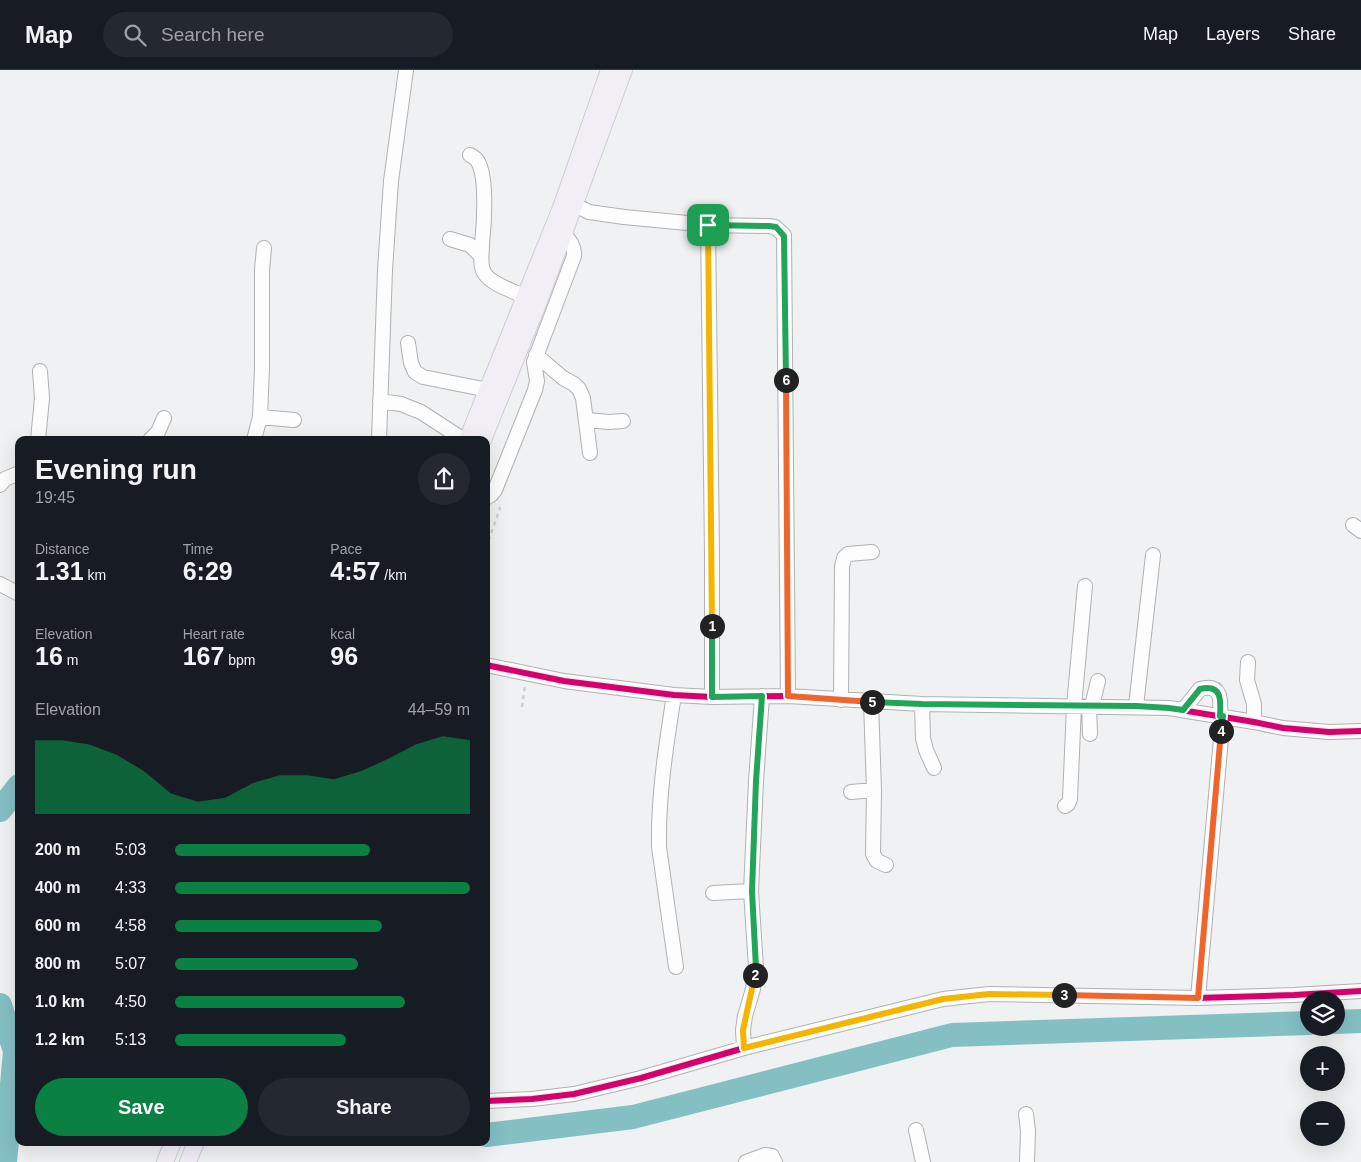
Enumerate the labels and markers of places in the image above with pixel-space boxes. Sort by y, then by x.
pin [687,204,729,246]
pin: 6 [774,368,798,392]
pin: 1 [700,614,724,638]
pin: 5 [860,690,884,714]
pin: 4 [1208,718,1234,744]
pin: 2 [742,962,768,988]
pin: 3 [1052,982,1076,1008]

